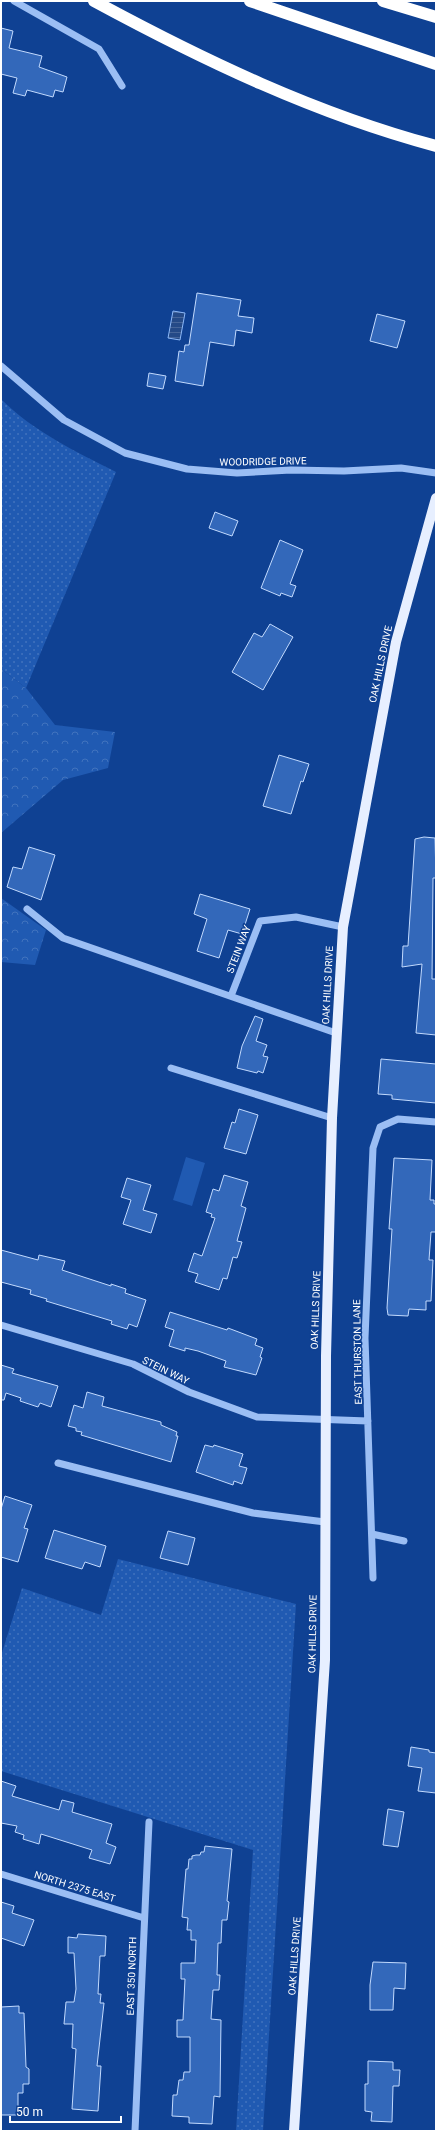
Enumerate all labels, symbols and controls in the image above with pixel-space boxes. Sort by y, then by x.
street label: WOODRIDGE DRIVE [219,455,307,468]
street label: OAK HILLS DRIVE [367,624,394,704]
street label: STEIN WAY [224,924,253,975]
street label: OAK HILLS DRIVE [320,945,335,1025]
street label: OAK HILLS DRIVE [309,1270,322,1349]
street label: EAST THURSTON LANE [351,1299,364,1405]
street label: STEIN WAY [141,1354,191,1386]
street label: OAK HILLS DRIVE [306,1594,319,1673]
street label: NORTH 2375 EAST [33,1869,117,1904]
street label: OAK HILLS DRIVE [286,1916,303,1996]
street label: EAST 350 NORTH [125,1937,138,2015]
scale bar [10,2098,121,2124]
text: 50 m [16,2105,43,2119]

